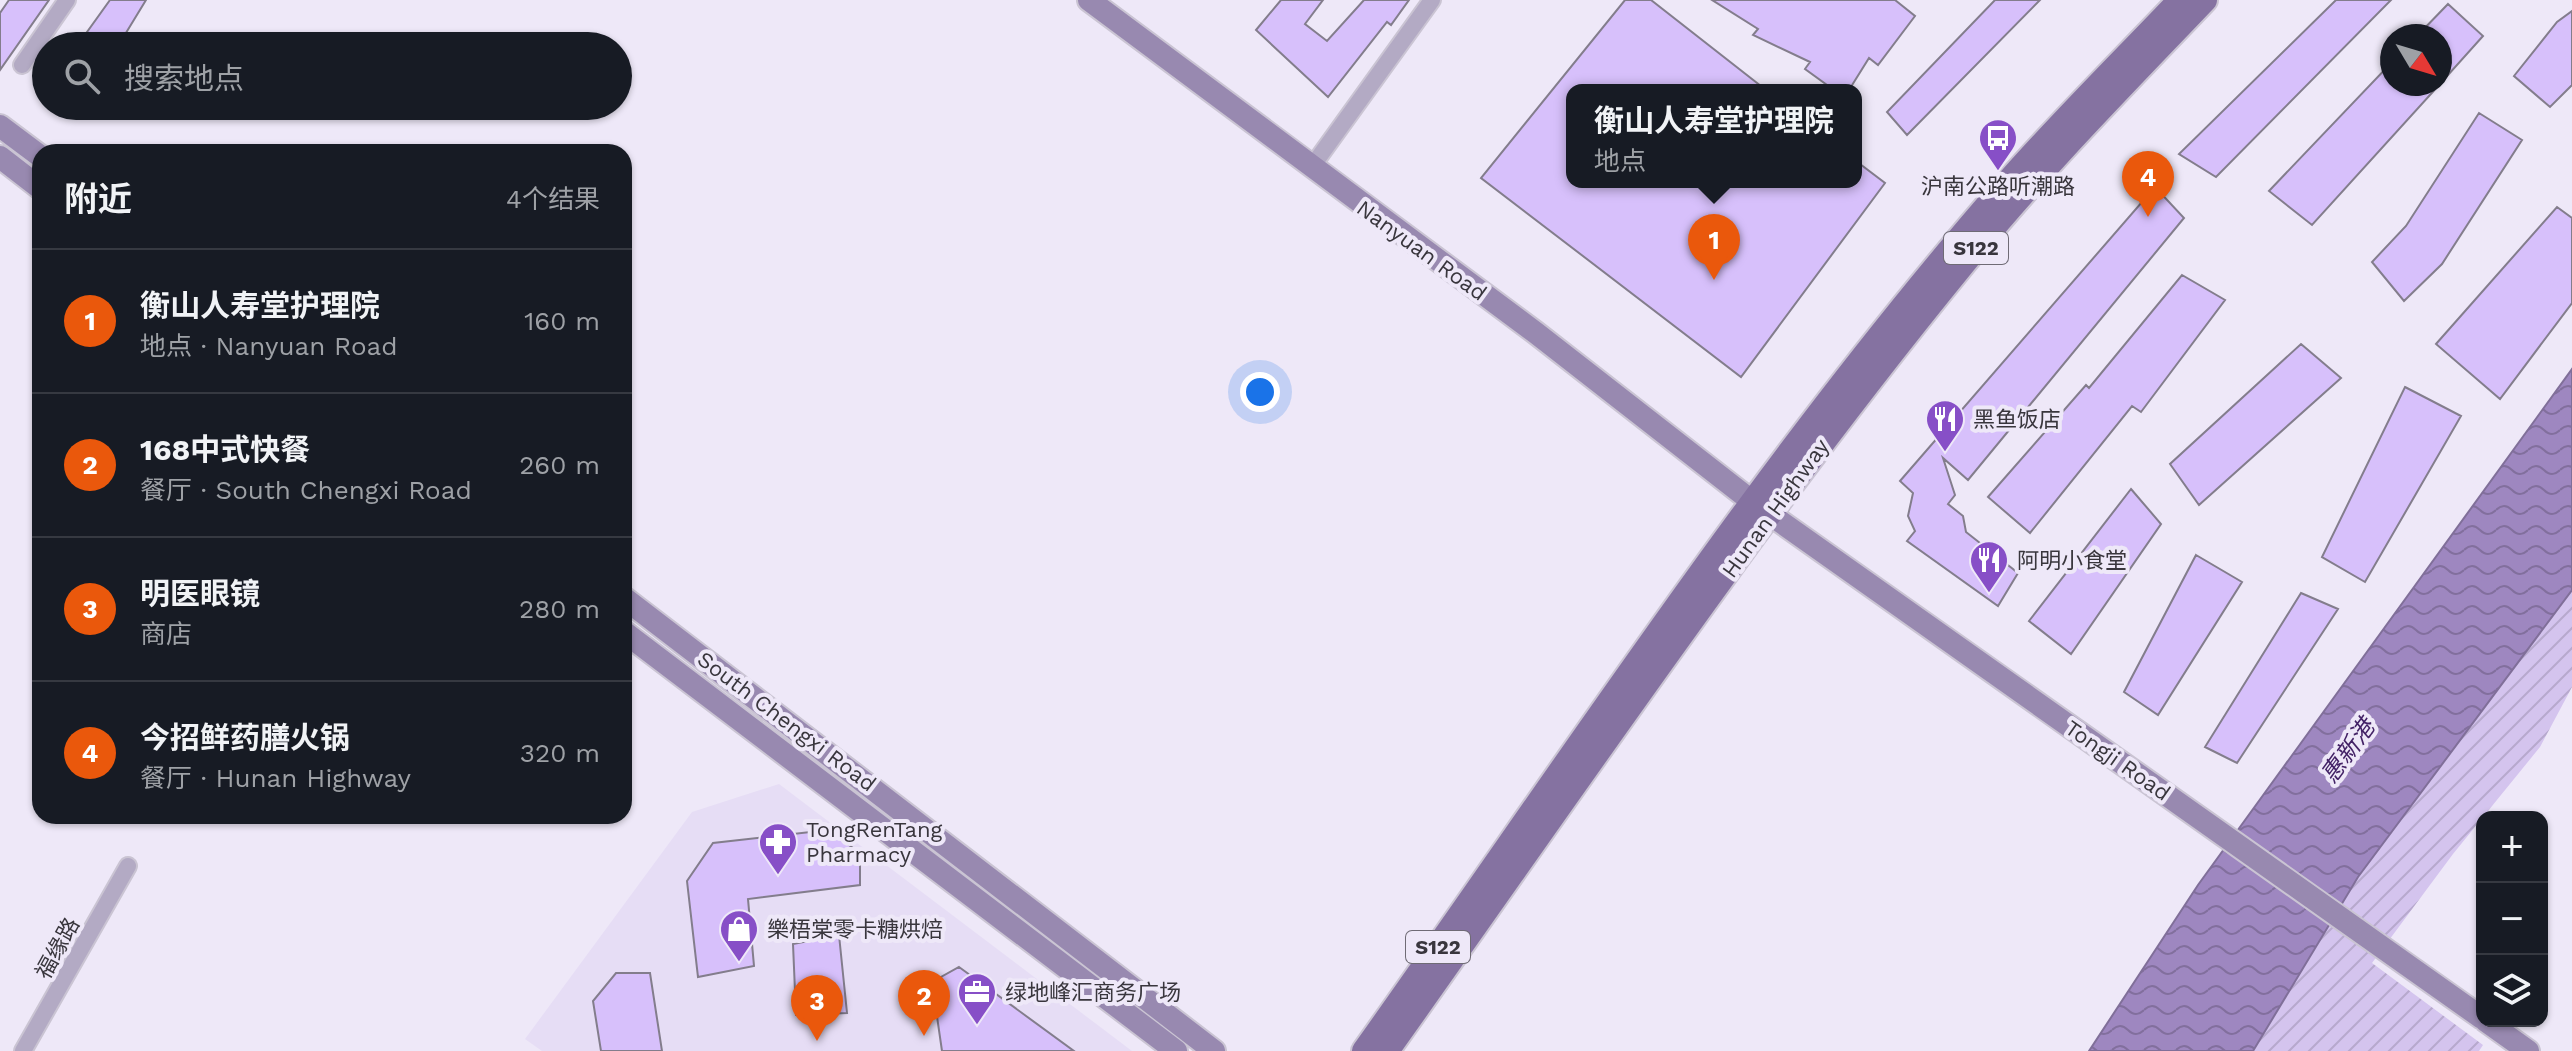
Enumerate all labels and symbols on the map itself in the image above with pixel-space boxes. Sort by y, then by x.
north arrow [2380,24,2452,96]
bus stop icon: 沪南公路听潮路 [1977,117,2019,172]
pin: 4 [2122,151,2174,217]
place label: 沪南公路听潮路 [1921,174,2075,199]
street label: Nanyuan Road [1352,195,1491,306]
pin: 1 [1688,214,1740,280]
road number: S122 [1944,232,2008,264]
your location [1240,372,1280,412]
restaurant icon: 黑鱼饭店 [1924,398,1966,453]
place label: 黑鱼饭店 [1973,407,2061,432]
street label: Hunan Highway [1717,434,1834,582]
restaurant icon: 阿明小食堂 [1968,539,2010,594]
place label: 阿明小食堂 [2017,548,2127,573]
street label: South Chengxi Road [693,646,881,797]
water label: 惠新港 [2316,711,2382,788]
street label: Tongji Road [2060,715,2175,806]
place label: TongRenTang Pharmacy [806,817,943,867]
pharmacy icon: TongRenTang Pharmacy [757,821,799,876]
shop icon: 樂梧棠零卡糖烘焙 [718,908,760,963]
street label: 福缘路 [31,913,84,983]
place label: 樂梧棠零卡糖烘焙 [767,917,943,942]
road number: S122 [1406,931,1470,963]
pin: 2 [898,970,950,1036]
office icon: 绿地峰汇商务广场 [956,971,998,1026]
pin: 3 [791,975,843,1041]
place label: 绿地峰汇商务广场 [1005,980,1181,1005]

